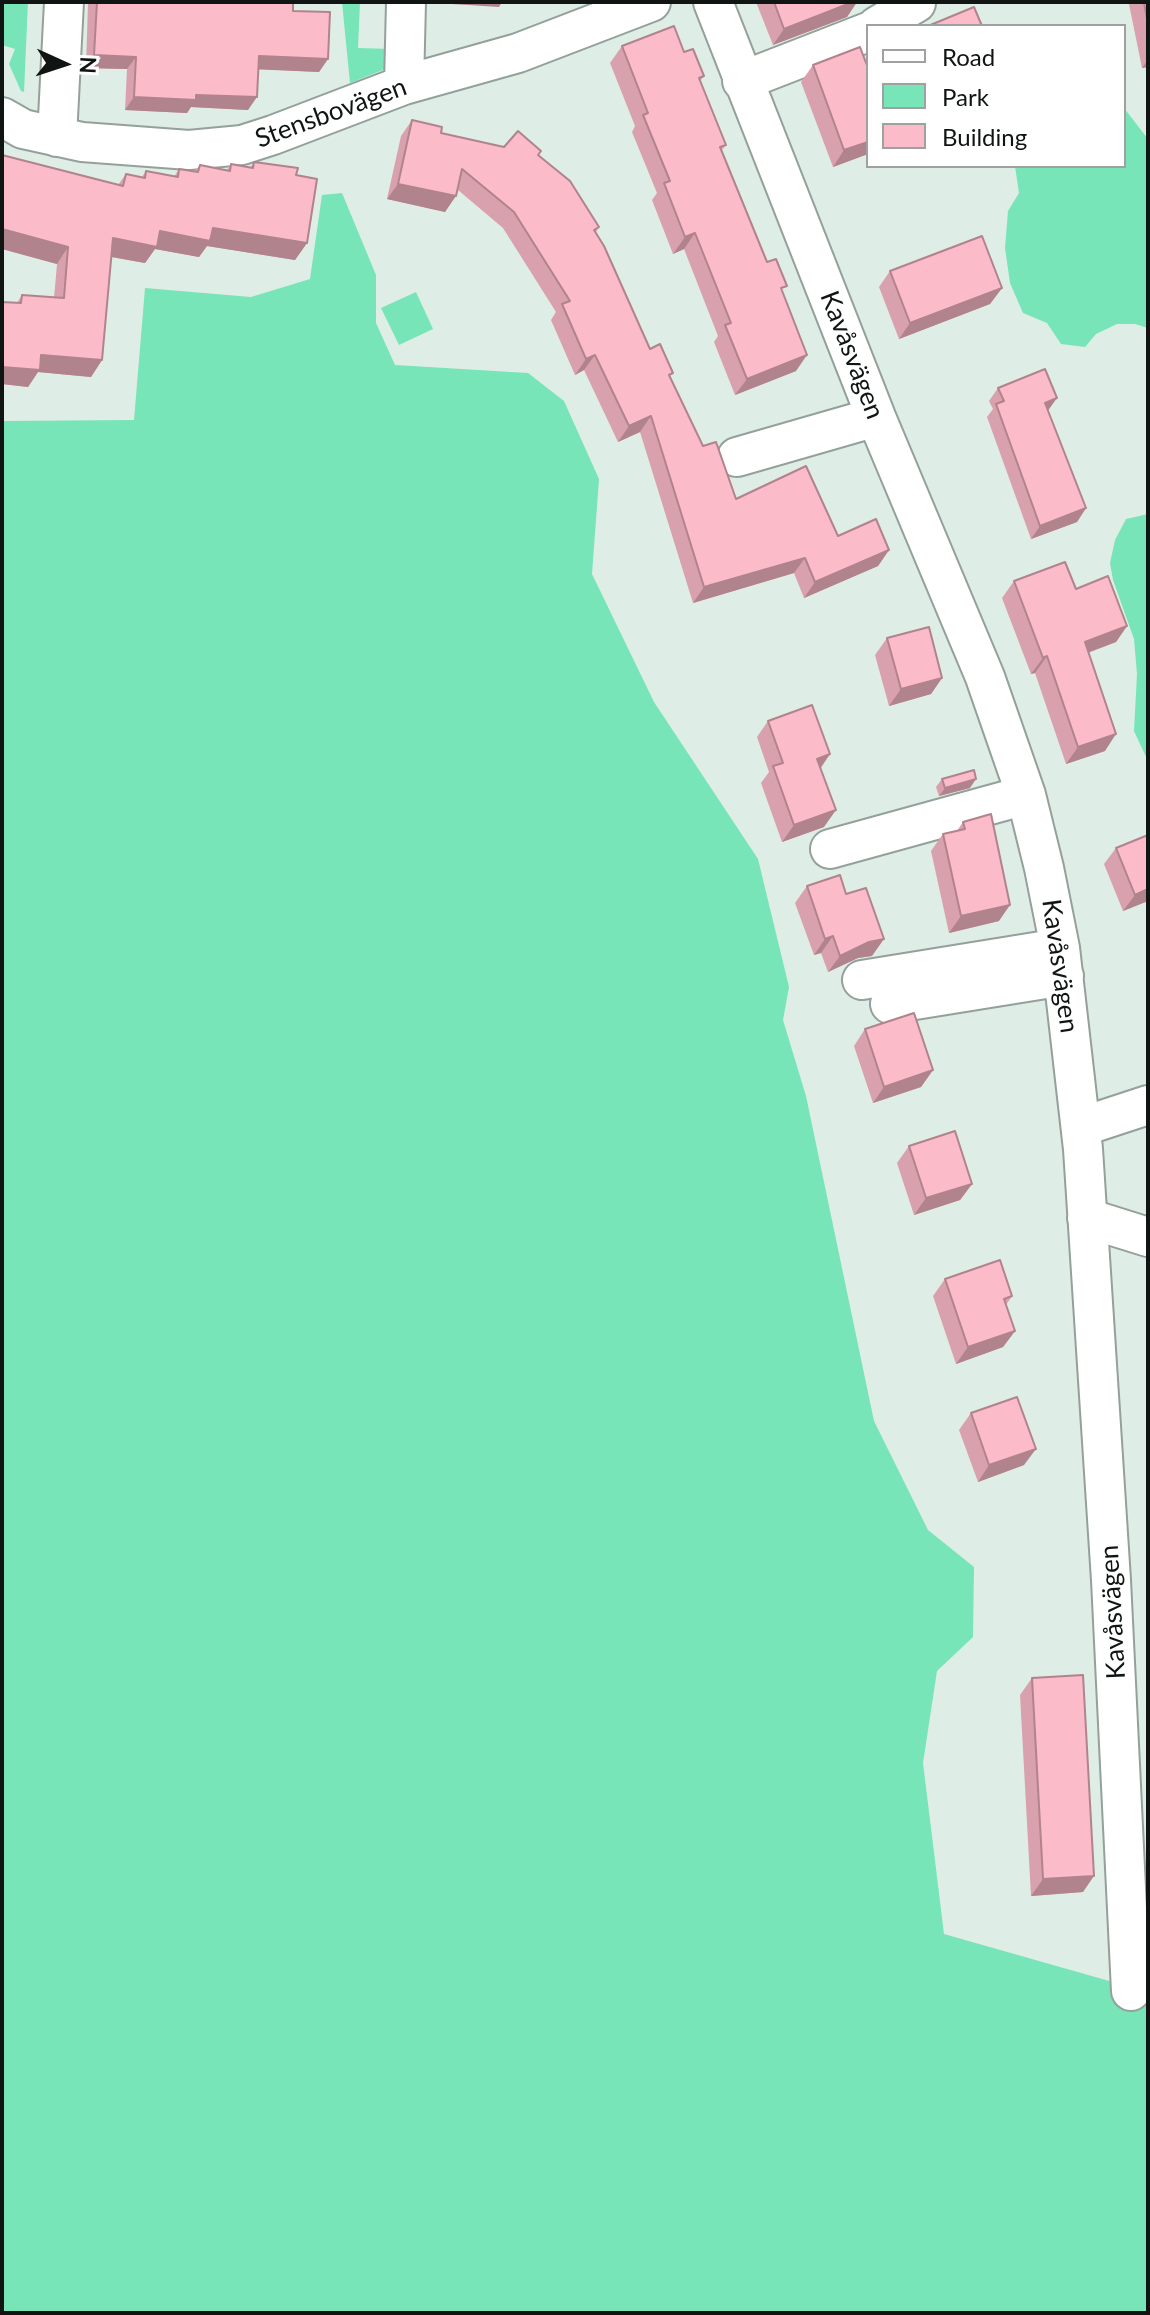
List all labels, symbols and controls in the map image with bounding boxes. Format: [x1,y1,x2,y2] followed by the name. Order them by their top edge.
[24,24,104,104] north arrow
[866,24,1126,168] legend
[942,42,995,71] text: Road
[75,56,102,74] text: N
[251,71,411,155] street label: Stensbovägen
[942,82,989,111] text: Park
[942,122,1027,151] text: Building
[813,287,891,423] street label: Kavåsvägen
[1035,897,1085,1035] street label: Kavåsvägen
[1094,1544,1132,1680] street label: Kavåsvägen

